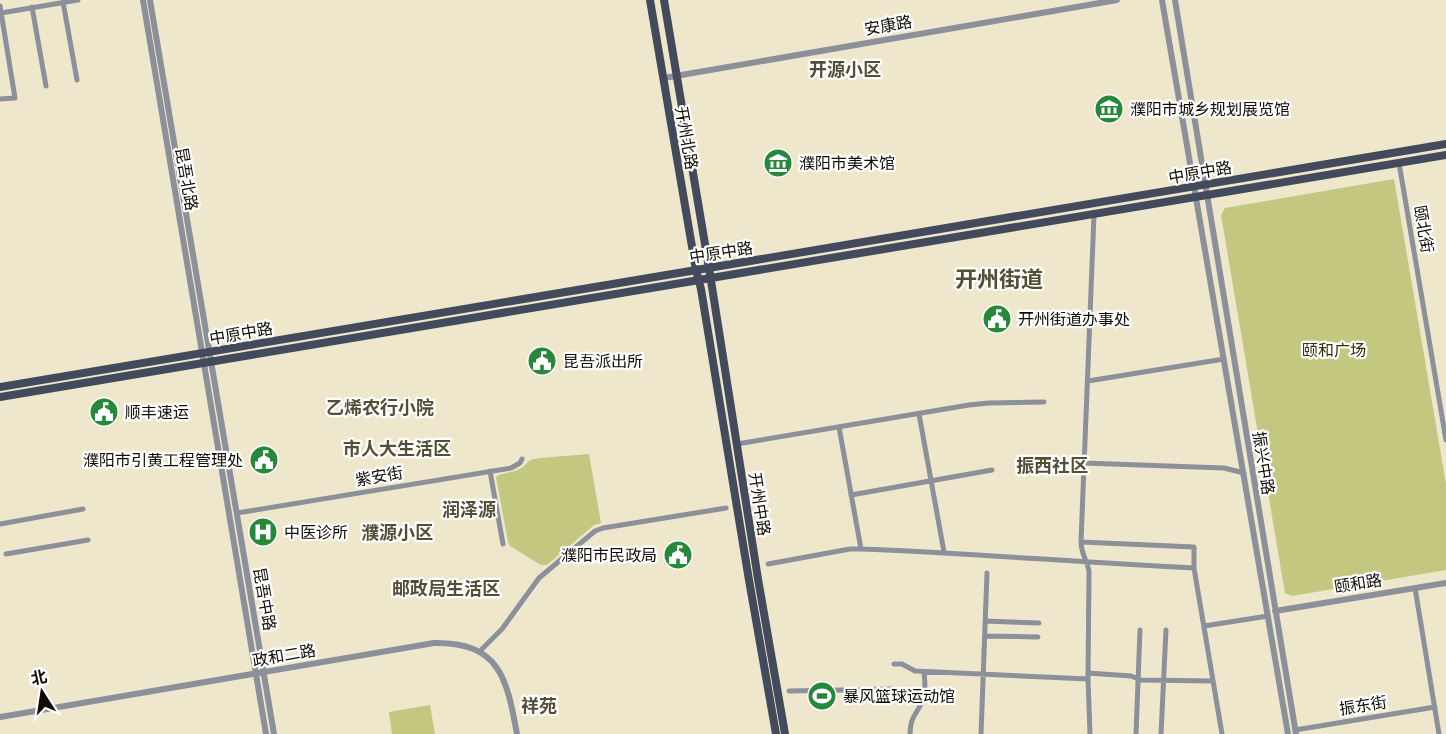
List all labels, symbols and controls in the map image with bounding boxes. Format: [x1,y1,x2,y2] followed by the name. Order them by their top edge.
[863,11,914,40] street label: 安康路
[809,58,881,82] district label: 开源小区
[1093,93,1125,125] museum icon: 濮阳市城乡规划展览馆
[1130,99,1290,120] place label: 濮阳市城乡规划展览馆
[671,105,702,171] street label: 开州北路
[171,146,202,212] street label: 昆吾北路
[762,147,794,179] museum icon: 濮阳市美术馆
[799,153,895,174] place label: 濮阳市美术馆
[1167,157,1233,188] street label: 中原中路
[1409,204,1438,255] street label: 颐北街
[688,237,754,268] street label: 中原中路
[955,265,1043,294] district label: 开州街道
[981,303,1013,335] public building icon: 开州街道办事处
[1018,309,1130,330] place label: 开州街道办事处
[208,318,274,349] street label: 中原中路
[1302,340,1366,361] park label: 颐和广场
[526,345,558,377] public building icon: 昆吾派出所
[563,351,643,372] place label: 昆吾派出所
[88,396,120,428] public building icon: 顺丰速运
[326,396,434,420] district label: 乙烯农行小院
[125,402,189,423] place label: 顺丰速运
[1248,430,1279,496] street label: 振兴中路
[343,437,451,461] district label: 市人大生活区
[248,444,280,476] public building icon: 濮阳市引黄工程管理处
[83,450,243,471] place label: 濮阳市引黄工程管理处
[1016,454,1088,478] district label: 振西社区
[354,462,405,491] street label: 紫安街
[744,471,775,537] street label: 开州中路
[442,498,496,522] district label: 润泽源
[247,516,279,548] hospital icon: 中医诊所
[361,521,433,545] district label: 濮源小区
[284,522,348,543] place label: 中医诊所
[662,539,694,571] public building icon: 濮阳市民政局
[561,545,657,566] place label: 濮阳市民政局
[249,566,280,632] street label: 昆吾中路
[1333,569,1383,598] street label: 颐和路
[392,577,500,601] district label: 邮政局生活区
[251,640,317,671] street label: 政和二路
[12,662,72,722] north arrow
[29,666,49,690] text: 北
[806,680,838,712] sports icon: 暴风篮球运动馆
[843,686,955,707] place label: 暴风篮球运动馆
[1338,691,1388,720] street label: 振东街
[521,694,557,718] district label: 祥苑

